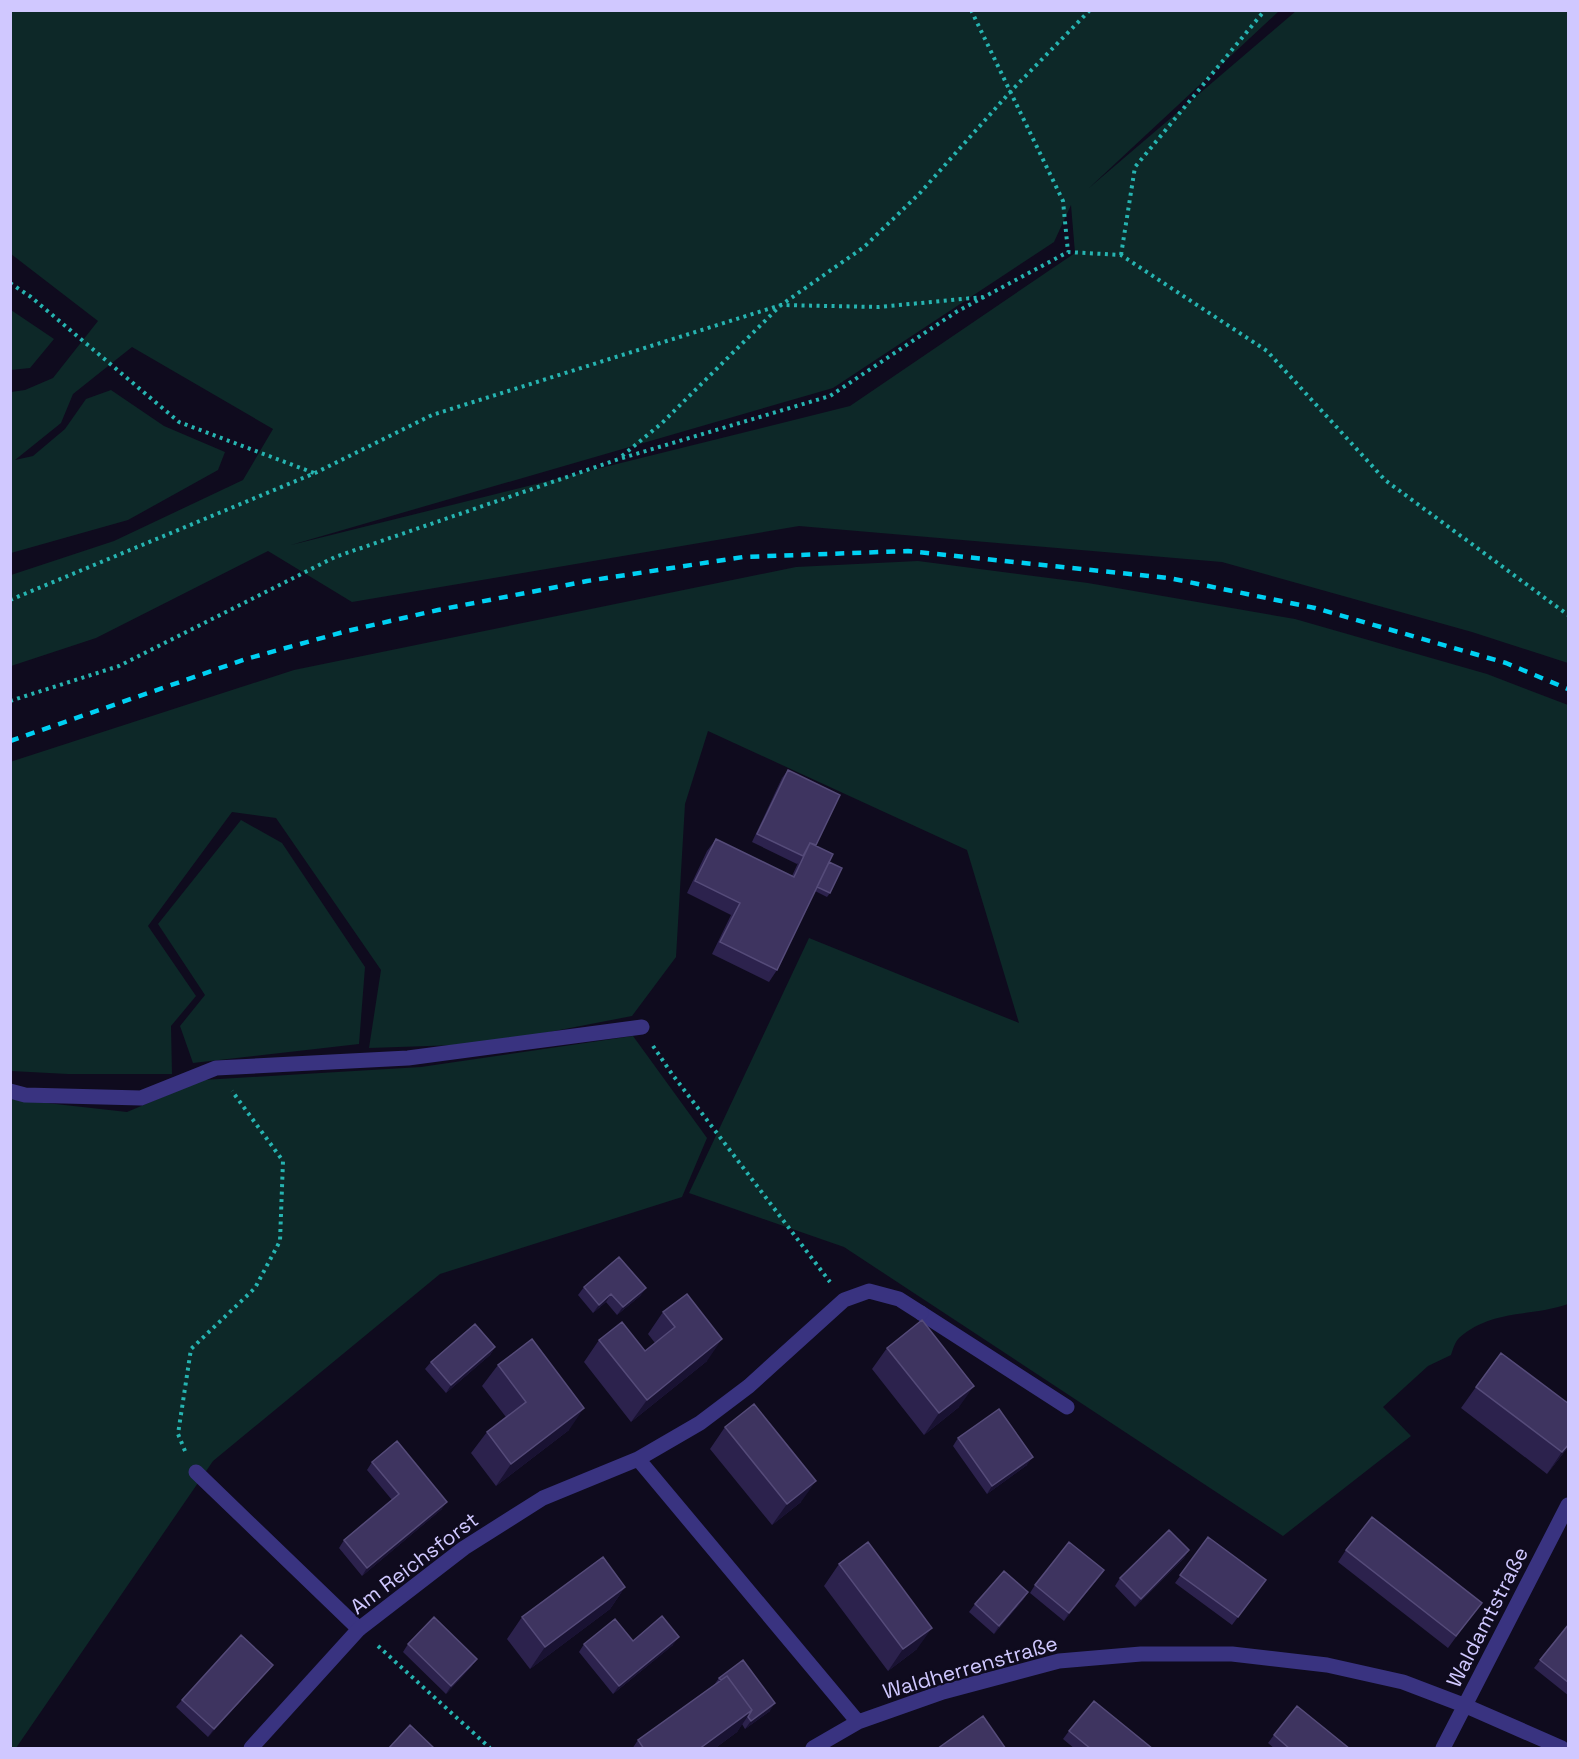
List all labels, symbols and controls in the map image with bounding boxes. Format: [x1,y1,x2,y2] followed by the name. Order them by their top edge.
[344,1506,484,1620] street label: Am Reichsforst
[1440,1542,1534,1692] street label: Waldamtstraße
[879,1629,1061,1705] street label: Waldherrenstraße

